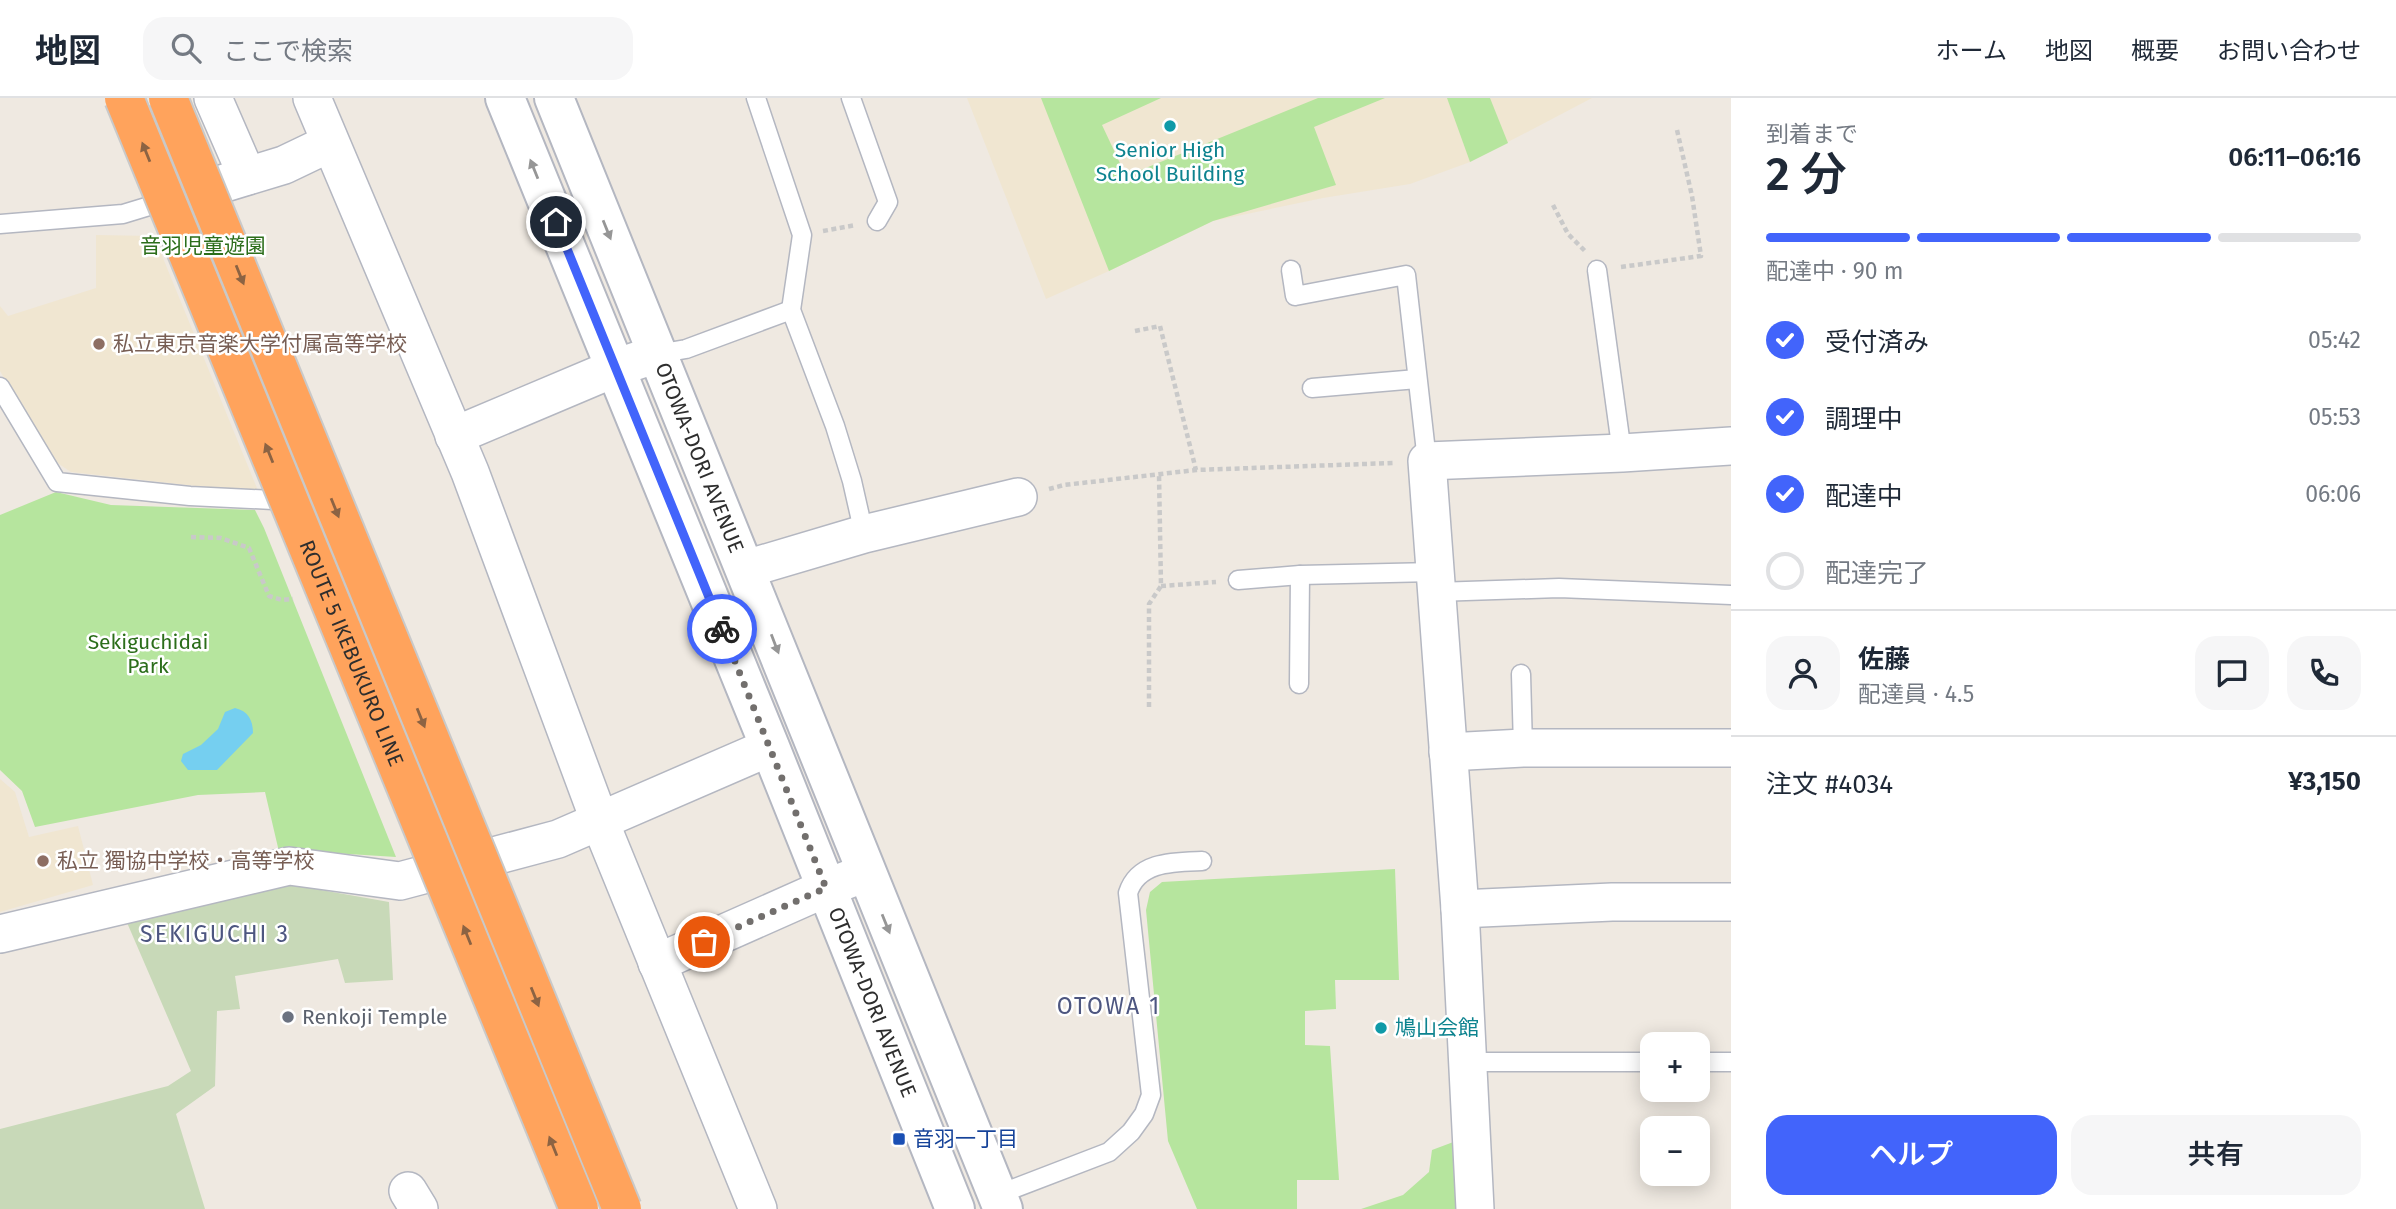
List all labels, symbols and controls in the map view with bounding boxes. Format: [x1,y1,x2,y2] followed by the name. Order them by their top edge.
[143,17,633,80] search box
[167,29,205,67] icon: search
[35,31,101,71] text: 地図
[223,36,353,67] text: ここで検索
[1936,37,2007,65] text: ホーム
[2045,37,2093,65] text: 地図
[2131,37,2179,65] text: 概要
[2217,37,2361,65] text: お問い合わせ
[1162,118,1178,134] marker: Senior High School Building
[1766,120,1858,148] text: 到着まで
[1096,137,1244,187] place label: Senior High School Building
[140,141,151,162] one-way arrow
[2228,142,2361,173] text: 06:11–06:16
[1766,147,1847,202] text: 2 分
[529,159,540,180] one-way arrow
[526,192,586,252] pin
[537,203,575,241] icon: home
[601,219,612,240] one-way arrow
[140,233,266,259] park label: 音羽児童遊園
[1766,257,1903,285] text: 配達中 · 90 m
[234,264,245,285] one-way arrow
[1766,321,1804,359] icon: check
[2308,326,2361,354] text: 05:42
[1825,327,1929,358] text: 受付済み
[113,331,407,357] place label: 私立東京音楽大学付属高等学校
[91,336,107,352] marker: 私立東京音楽大学付属高等学校
[649,359,749,557] street label: OTOWA-DORI AVENUE
[1766,398,1804,436] icon: check
[2308,403,2361,431] text: 05:53
[1825,404,1903,435] text: 調理中
[264,442,275,463] one-way arrow
[1766,475,1804,513] icon: check
[2305,480,2361,508] text: 06:06
[1825,481,1903,512] text: 配達中
[330,497,341,518] one-way arrow
[293,536,409,770] street label: ROUTE 5 IKEBUKURO LINE
[1825,558,1929,589] text: 配達完了
[687,594,757,664] courier
[703,610,741,648] icon: bike
[88,629,208,679] park label: Sekiguchidai Park
[770,633,781,654] one-way arrow
[1766,636,1840,710] button: person
[2195,636,2269,710] button: chat
[2287,636,2361,710] button: phone
[1858,644,1910,675] text: 佐藤
[1858,680,1974,708] text: 配達員 · 4.5
[416,708,427,729] one-way arrow
[2288,766,2361,797] text: ¥3,150
[1766,769,1893,800] text: 注文 #4034
[57,848,315,874] place label: 私立 獨協中学校・高等学校
[35,853,51,869] marker: 私立 獨協中学校・高等学校
[822,903,922,1101] street label: OTOWA-DORI AVENUE
[674,912,734,972] pin
[881,913,892,934] one-way arrow
[140,920,290,948] district label: SEKIGUCHI 3
[685,923,723,961] icon: bag
[461,925,472,946] one-way arrow
[530,987,541,1008] one-way arrow
[1057,992,1161,1020] district label: OTOWA 1
[302,1004,447,1030] place label: Renkoji Temple
[280,1009,296,1025] marker: Renkoji Temple
[1395,1015,1479,1041] place label: 鳩山会館
[1373,1020,1389,1036] marker: 鳩山会館
[1640,1032,1710,1186] map controls
[1640,1032,1710,1102] button: +
[1766,1115,2057,1195] button: ヘルプ
[2071,1115,2361,1195] button: 共有
[1640,1116,1710,1186] button: −
[913,1126,1018,1152] place label: 音羽一丁目
[891,1131,907,1147] marker: 音羽一丁目
[548,1135,559,1156] one-way arrow

